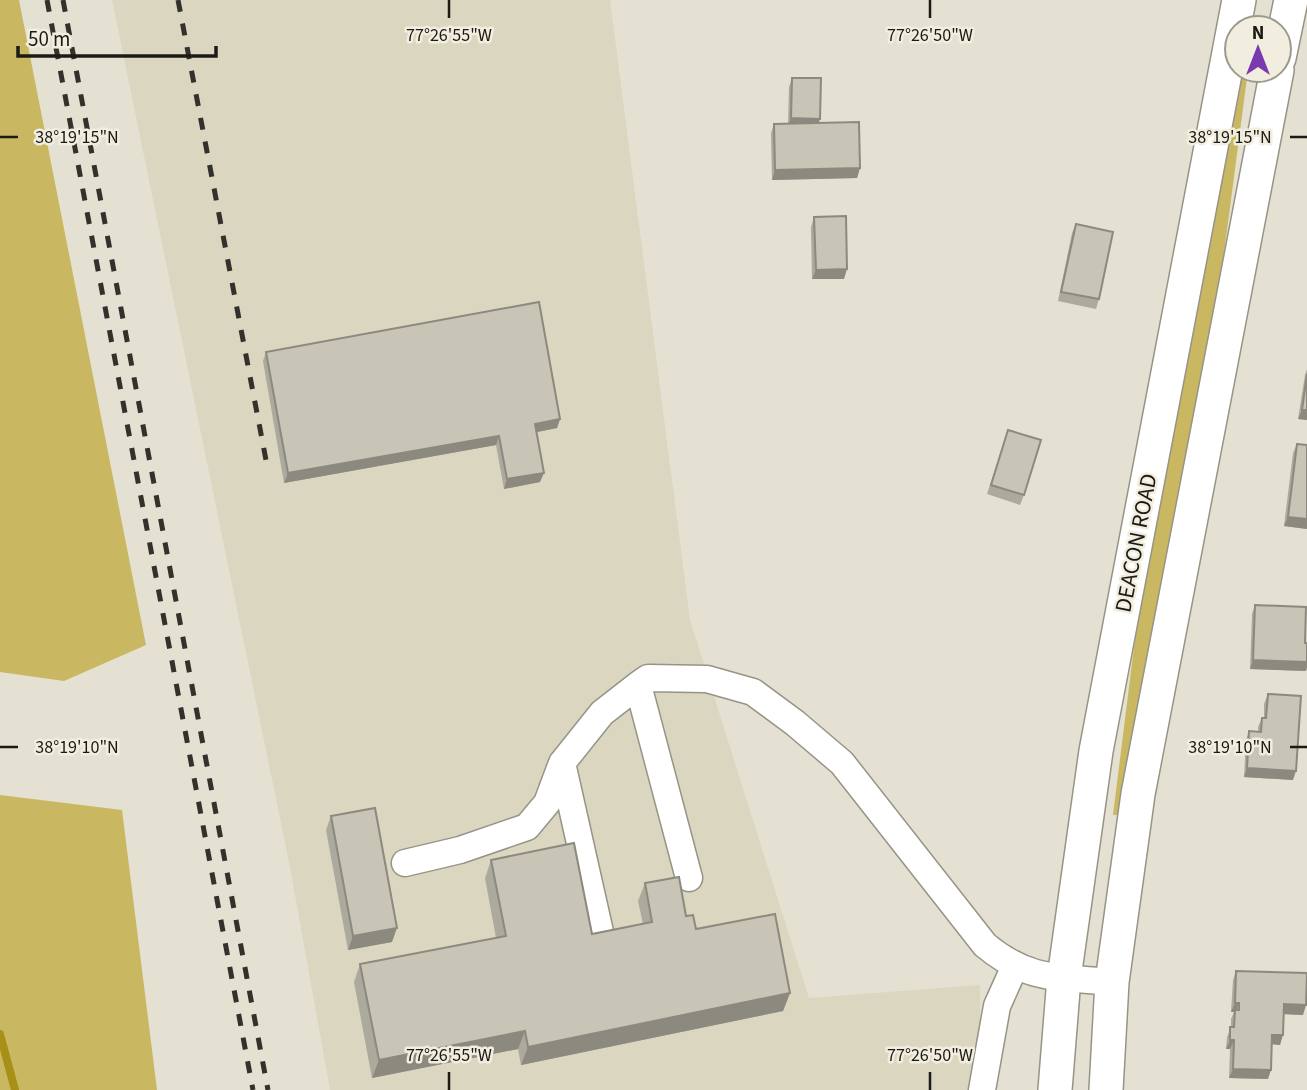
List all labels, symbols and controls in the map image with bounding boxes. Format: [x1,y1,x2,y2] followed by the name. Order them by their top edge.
[18,14,215,58] scale bar
[1223,14,1293,84] north arrow
[1252,20,1264,47] text: N
[406,23,492,48] text: 77°26'55"W
[887,23,973,48] text: 77°26'50"W
[28,24,70,54] text: 50 m
[35,125,119,150] text: 38°19'15"N
[1188,125,1272,150] text: 38°19'15"N
[1106,471,1166,615] street label: DEACON ROAD
[35,735,119,760] text: 38°19'10"N
[1188,735,1272,760] text: 38°19'10"N
[406,1043,492,1068] text: 77°26'55"W
[887,1043,973,1068] text: 77°26'50"W

